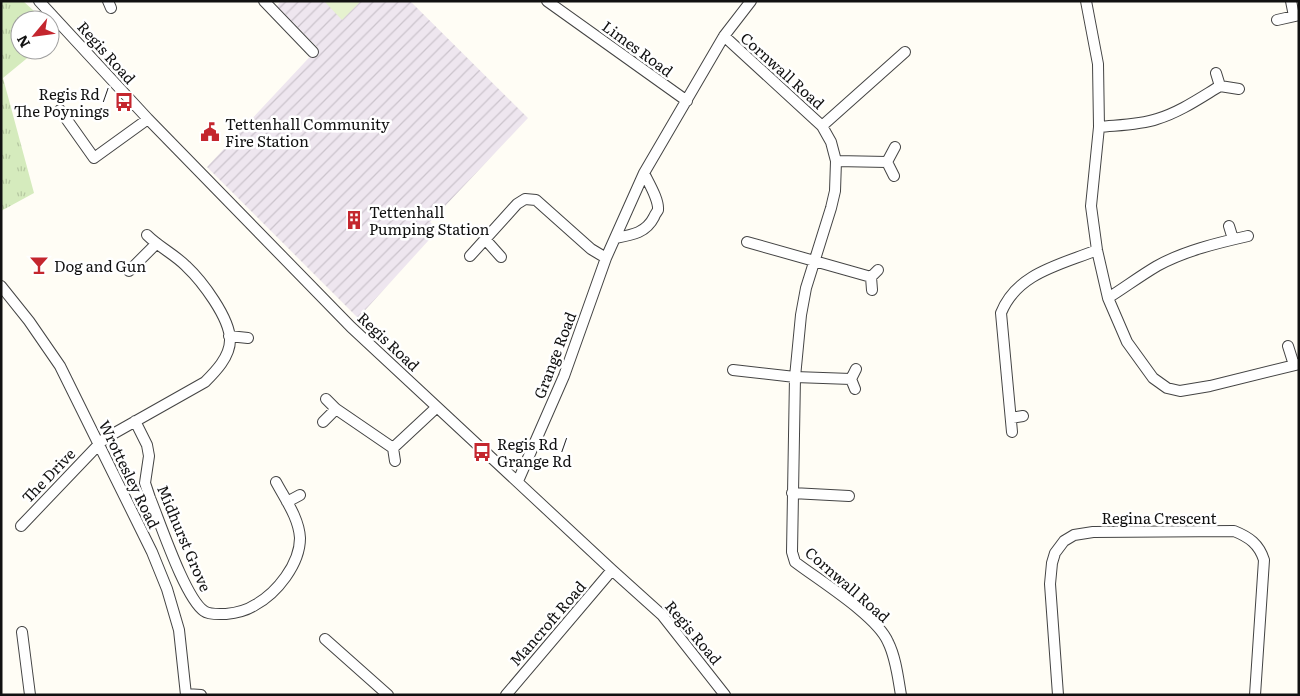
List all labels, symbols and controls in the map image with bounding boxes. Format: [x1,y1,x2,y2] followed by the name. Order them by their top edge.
[10,10,60,60] north arrow
[598,14,678,82] street label: Limes Road
[72,15,142,89] street label: Regis Road
[736,26,830,114] street label: Cornwall Road
[11,32,34,52] text: N
[14,82,110,122] place label: Regis Rd / The Poynings
[113,91,135,113] bus stop icon: Regis Rd / The Poynings
[225,112,390,152] place label: Tettenhall Community Fire Station
[199,121,221,143] public building icon: Tettenhall Community Fire Station
[369,200,490,240] place label: Tettenhall Pumping Station
[343,209,365,231] building icon: Tettenhall Pumping Station
[28,254,50,276] bar icon: Dog and Gun
[54,254,146,277] place label: Dog and Gun
[353,306,425,376] street label: Regis Road
[527,308,581,402] street label: Grange Road
[94,416,166,532] street label: Wrottesley Road
[497,432,572,472] place label: Regis Rd / Grange Rd
[471,441,493,463] bus stop icon: Regis Rd / Grange Rd
[16,442,80,508] street label: The Drive
[152,481,218,595] street label: Midhurst Grove
[1102,506,1216,529] street label: Regina Crescent
[801,541,895,627] street label: Cornwall Road
[503,575,591,671] street label: Mancroft Road
[660,595,728,669] street label: Regis Road

